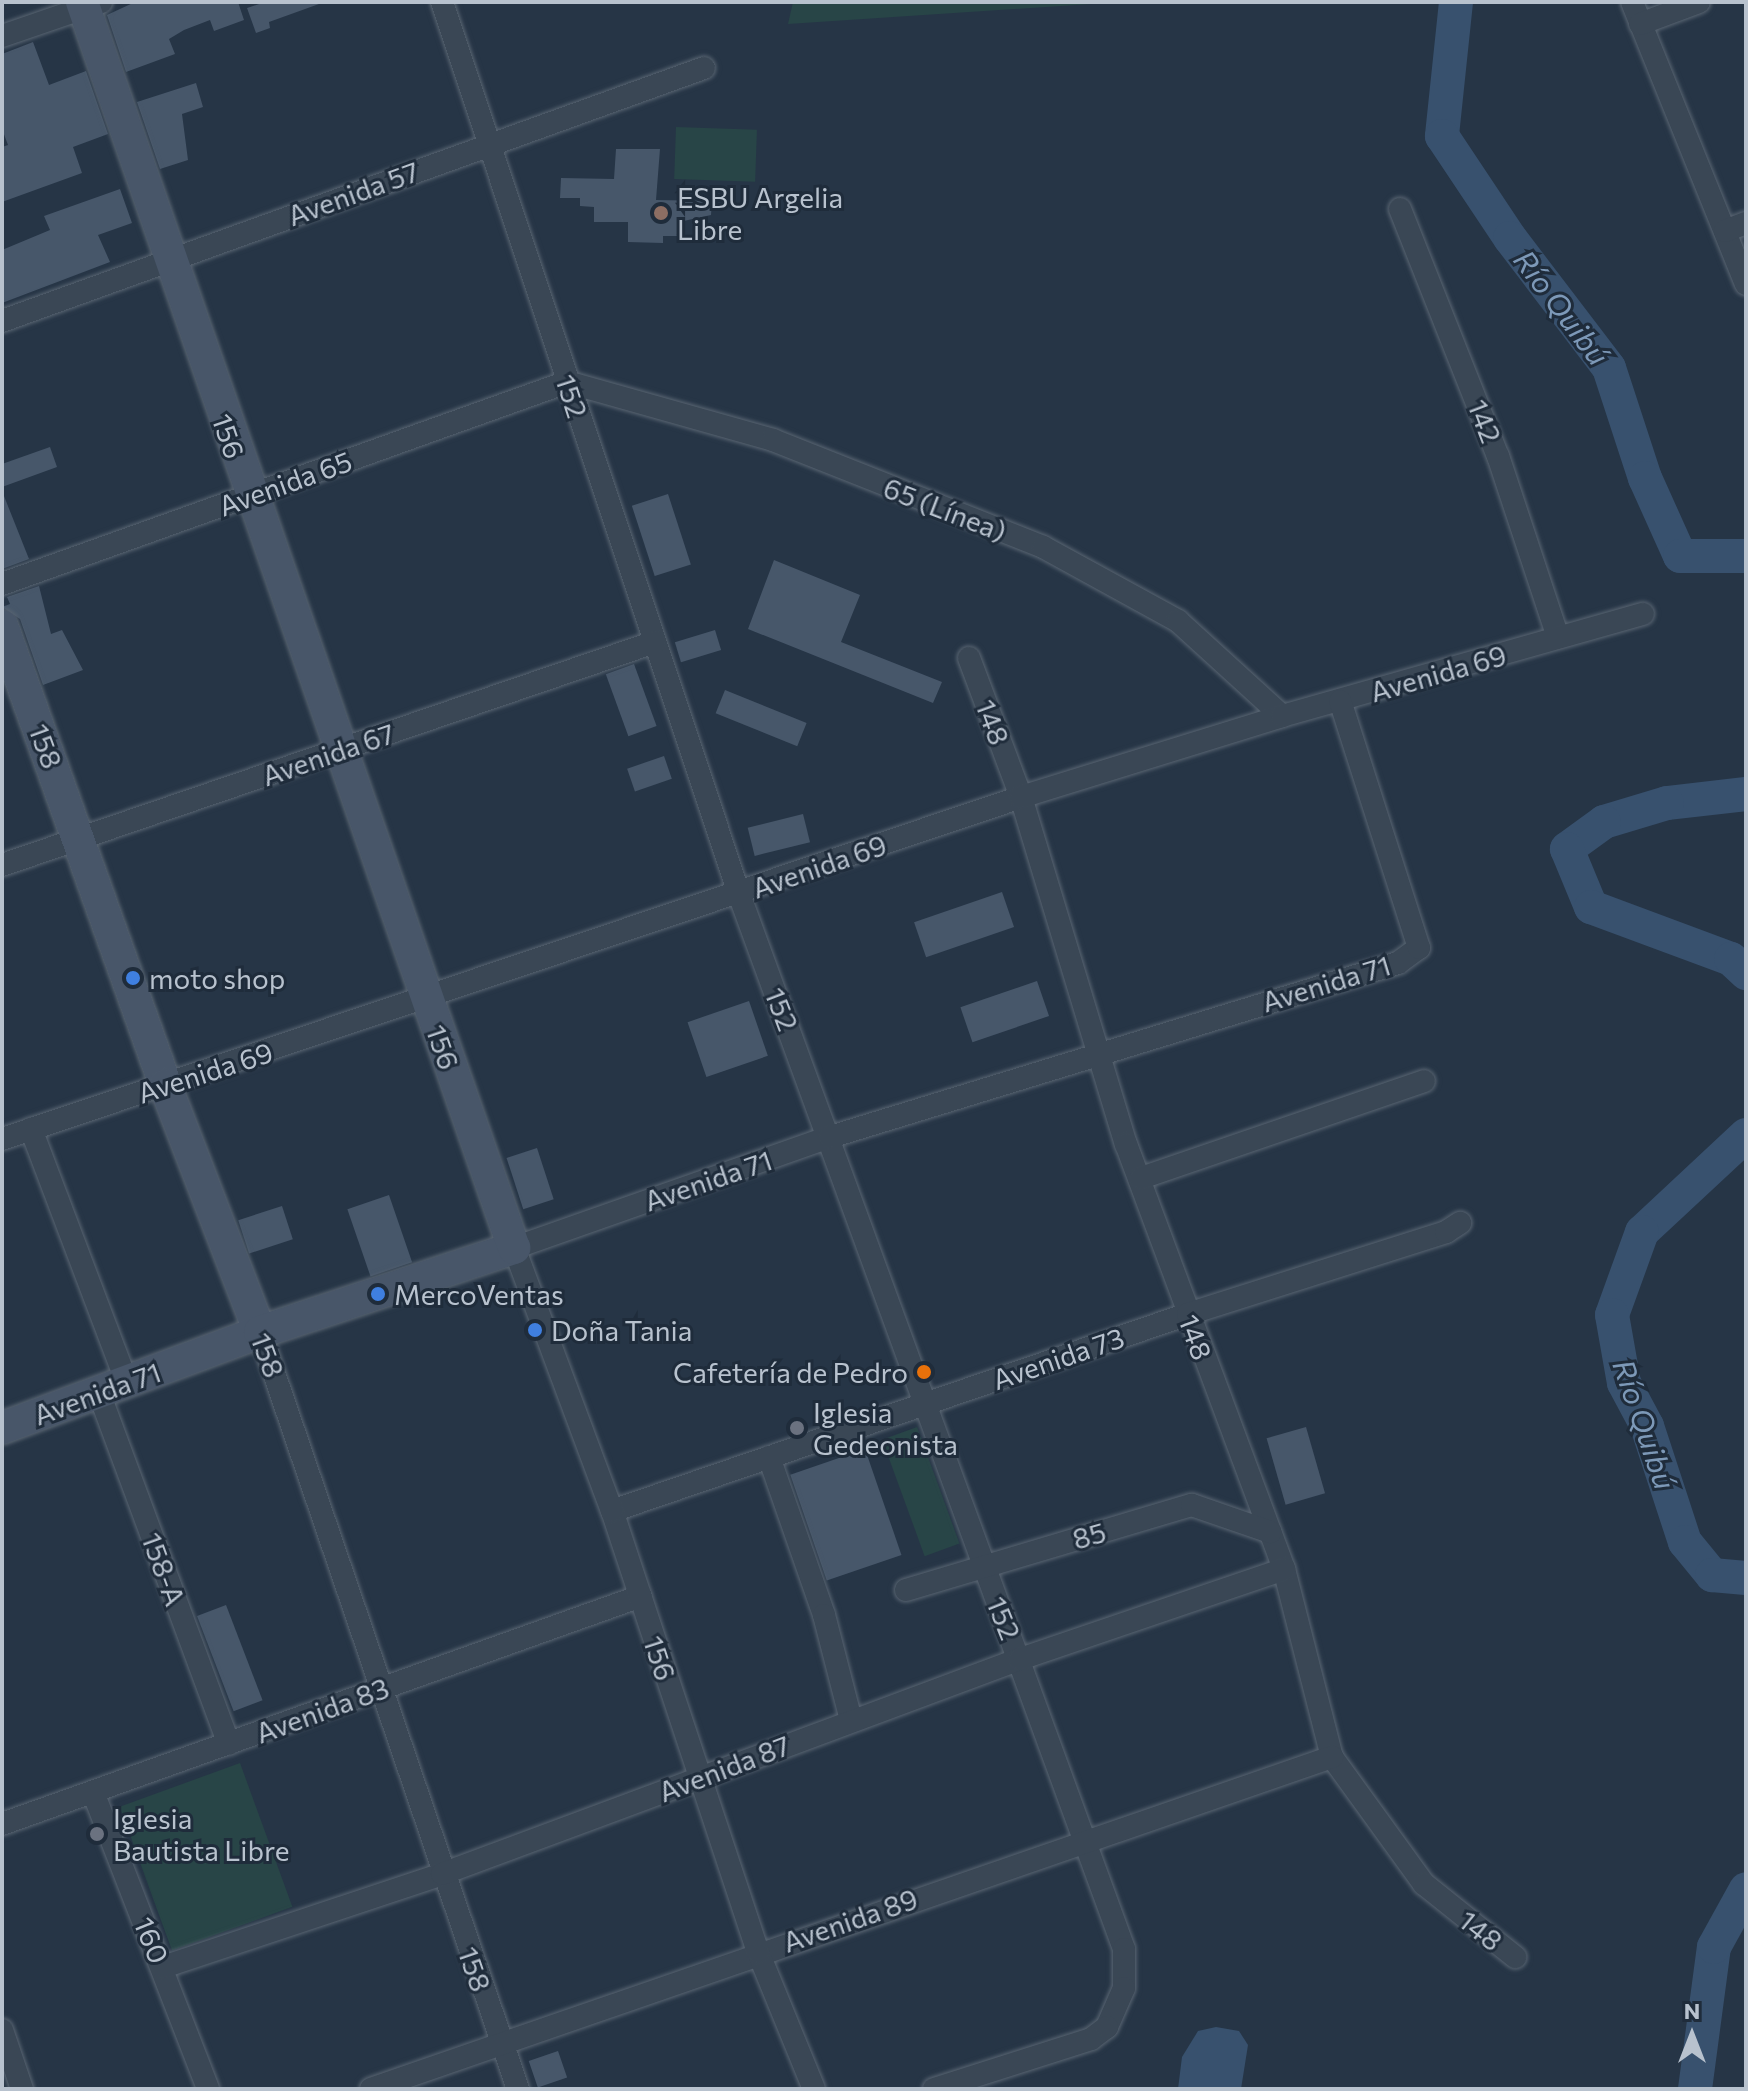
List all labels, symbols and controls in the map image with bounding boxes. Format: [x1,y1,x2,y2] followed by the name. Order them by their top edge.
[283,154,423,232] street label: Avenida 57
[677,180,843,246] place label: ESBU Argelia Libre
[652,204,670,222] marker: ESBU Argelia Libre
[1507,242,1617,372] water label: Río Quibú
[549,370,595,422] street label: 152
[1461,394,1509,448] street label: 142
[206,409,252,463] street label: 156
[214,443,356,523] street label: Avenida 65
[879,470,1011,548] street label: 65 (Línea)
[1366,638,1510,708] street label: Avenida 69
[969,695,1017,749] street label: 148
[257,716,399,792] street label: Avenida 67
[23,719,69,773] street label: 158
[747,827,891,905] street label: Avenida 69
[1257,947,1395,1019] street label: Avenida 71
[149,961,285,995] place label: moto shop
[124,969,142,987] marker: moto shop
[759,983,805,1035] street label: 152
[420,1020,466,1074] street label: 156
[133,1034,277,1110] street label: Avenida 69
[640,1142,776,1218] street label: Avenida 71
[394,1277,564,1311] place label: MercoVentas
[369,1285,387,1303] marker: MercoVentas
[1172,1310,1220,1364] street label: 148
[551,1313,692,1347] place label: Doña Tania
[988,1320,1128,1396] street label: Avenida 73
[526,1321,544,1339] marker: Doña Tania
[245,1328,291,1382] street label: 158
[29,1354,165,1432] street label: Avenida 71
[1606,1354,1684,1494] water label: Río Quibú
[673,1355,908,1389] place label: Cafetería de Pedro
[915,1363,933,1381] marker: Cafetería de Pedro
[813,1395,958,1461] place label: Iglesia Gedeonista
[788,1419,806,1437] marker: Iglesia Gedeonista
[1068,1514,1110,1556] street label: 85
[135,1528,193,1610] street label: 158-A
[980,1592,1028,1644] street label: 152
[637,1631,683,1685] street label: 156
[251,1670,393,1750] street label: Avenida 83
[654,1728,794,1808] street label: Avenida 87
[113,1801,289,1867] place label: Iglesia Bautista Libre
[88,1825,106,1843] marker: Iglesia Bautista Libre
[778,1881,922,1959] street label: Avenida 89
[1453,1903,1509,1957] street label: 148
[128,1912,176,1968] street label: 160
[452,1942,498,1996] street label: 158
[1652,1995,1732,2075] north arrow
[1684,1997,1700,2024] text: N

